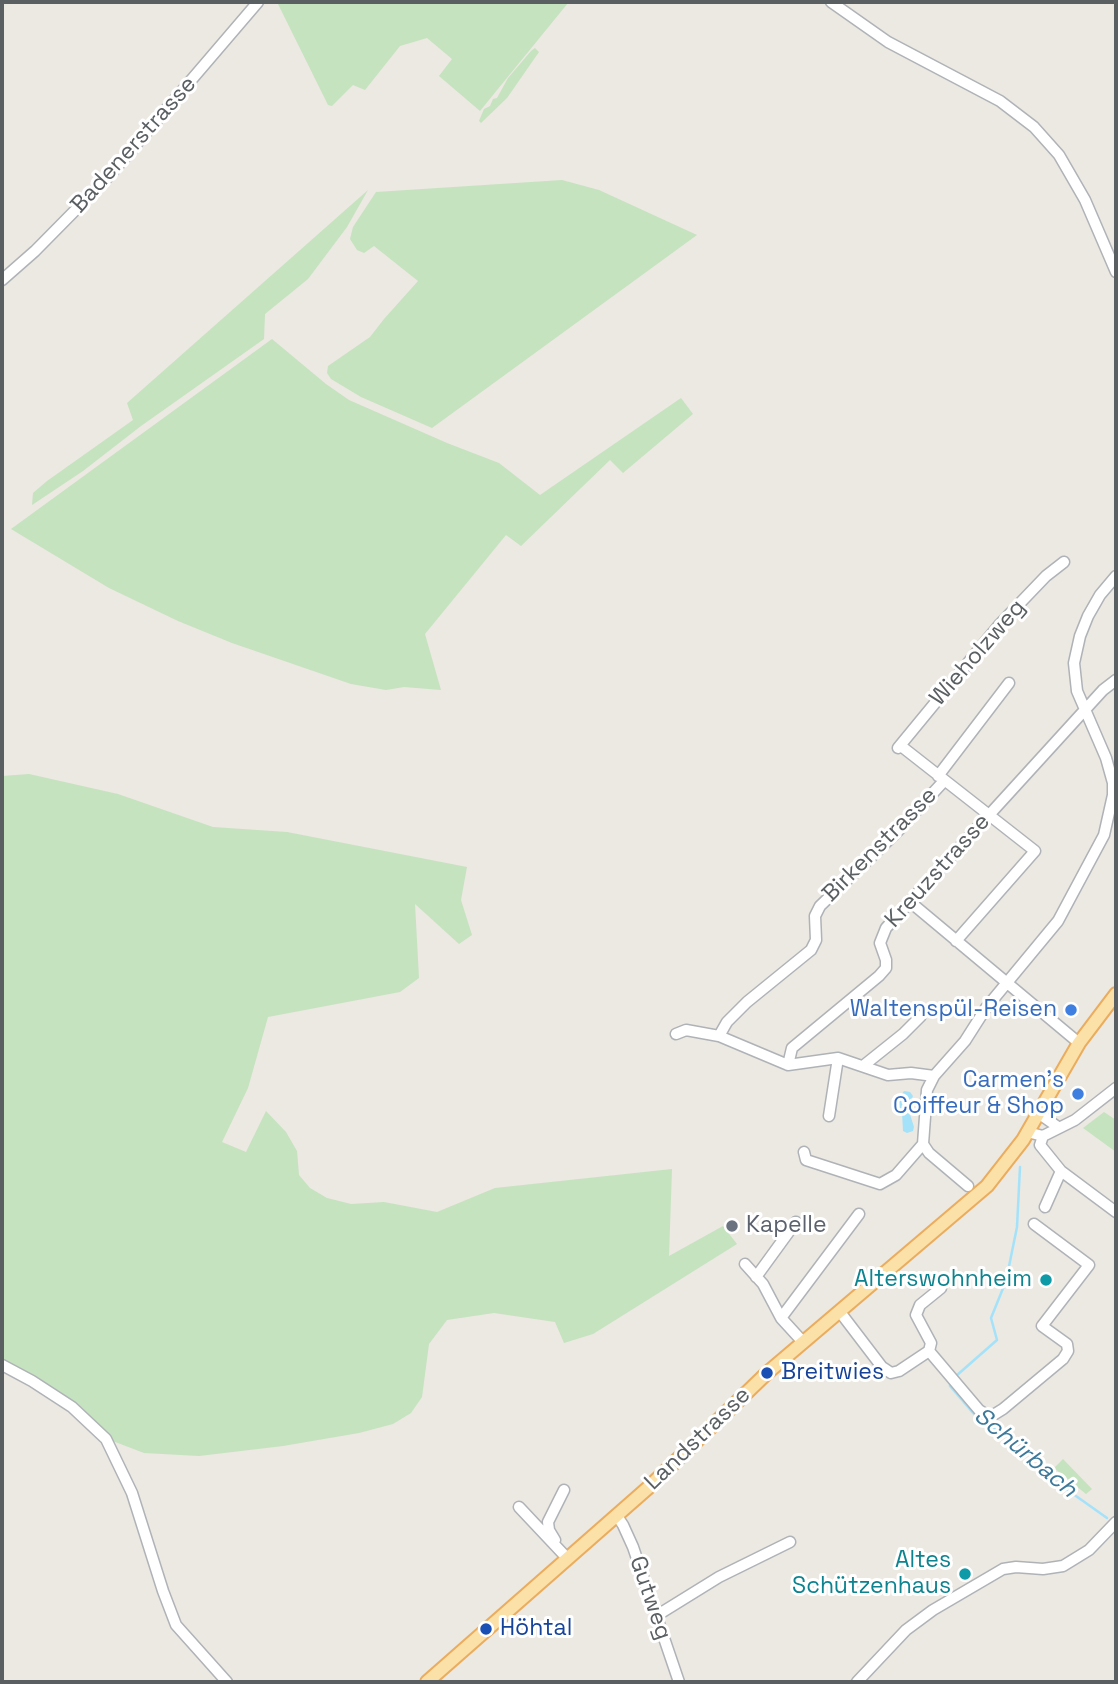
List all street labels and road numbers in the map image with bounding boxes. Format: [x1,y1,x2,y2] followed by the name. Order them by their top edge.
[65,71,203,219] street label: Badenerstrasse
[924,594,1032,712] street label: Wieholzweg
[817,782,943,908] street label: Birkenstrasse
[880,808,996,934] street label: Kreuzstrasse
[639,1382,757,1496] street label: Landstrasse
[623,1553,677,1643] street label: Gutweg

